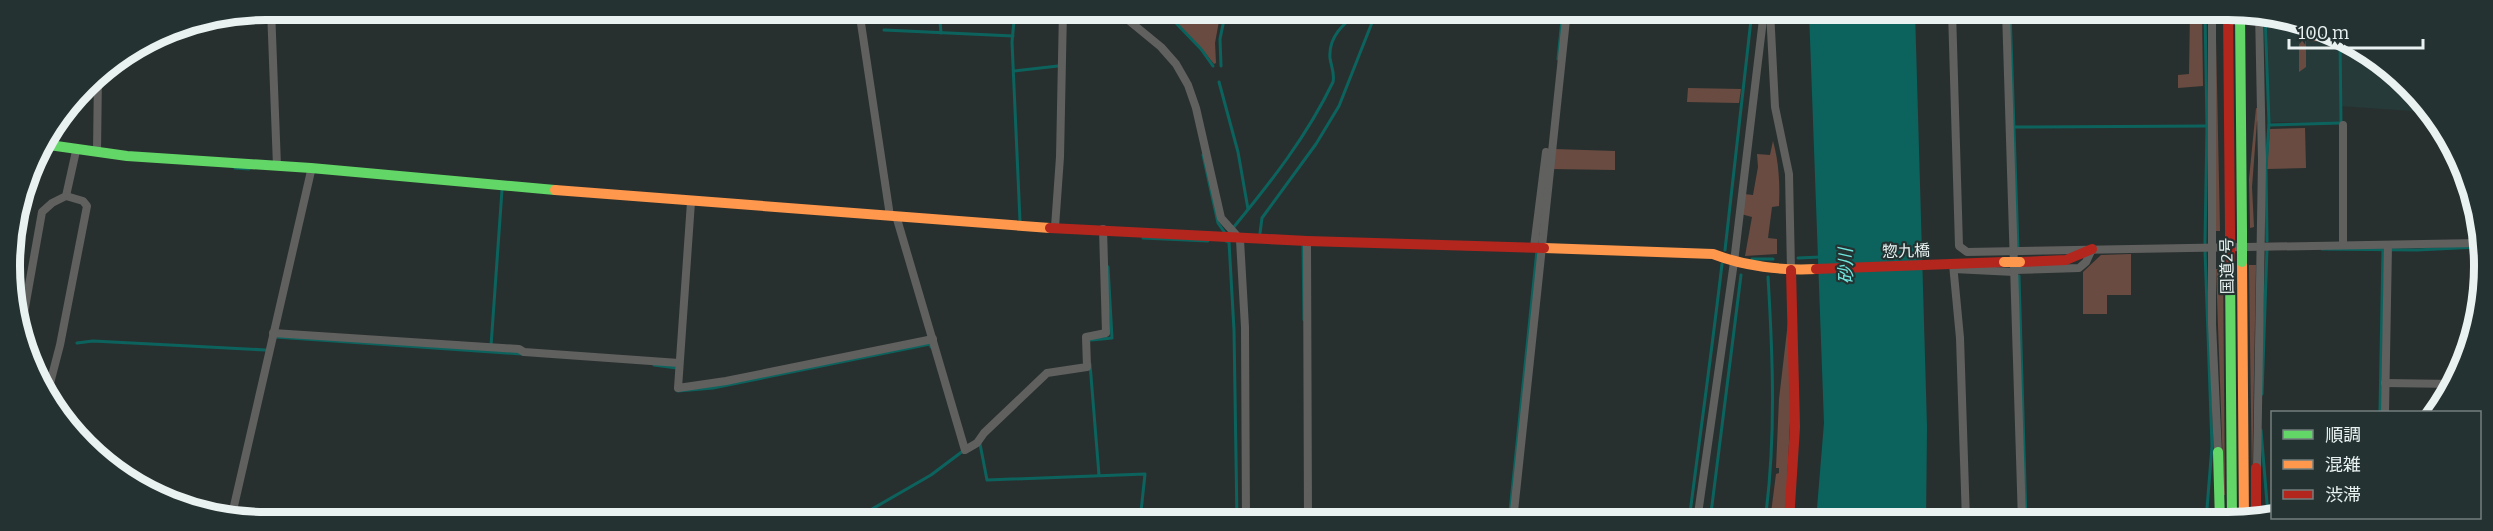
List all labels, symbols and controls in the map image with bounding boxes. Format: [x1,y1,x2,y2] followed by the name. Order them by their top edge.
[2289,12,2422,50] scale bar
[2298,22,2349,44] text: 100 m
[2217,237,2237,295] street label: 国道2号
[1882,241,1930,261] street label: 惣九橋
[1835,246,1857,284] water label: 砂川
[2271,411,2481,519] legend
[2325,424,2361,446] text: 順調
[2325,454,2361,476] text: 混雑
[2325,484,2361,506] text: 渋滞

